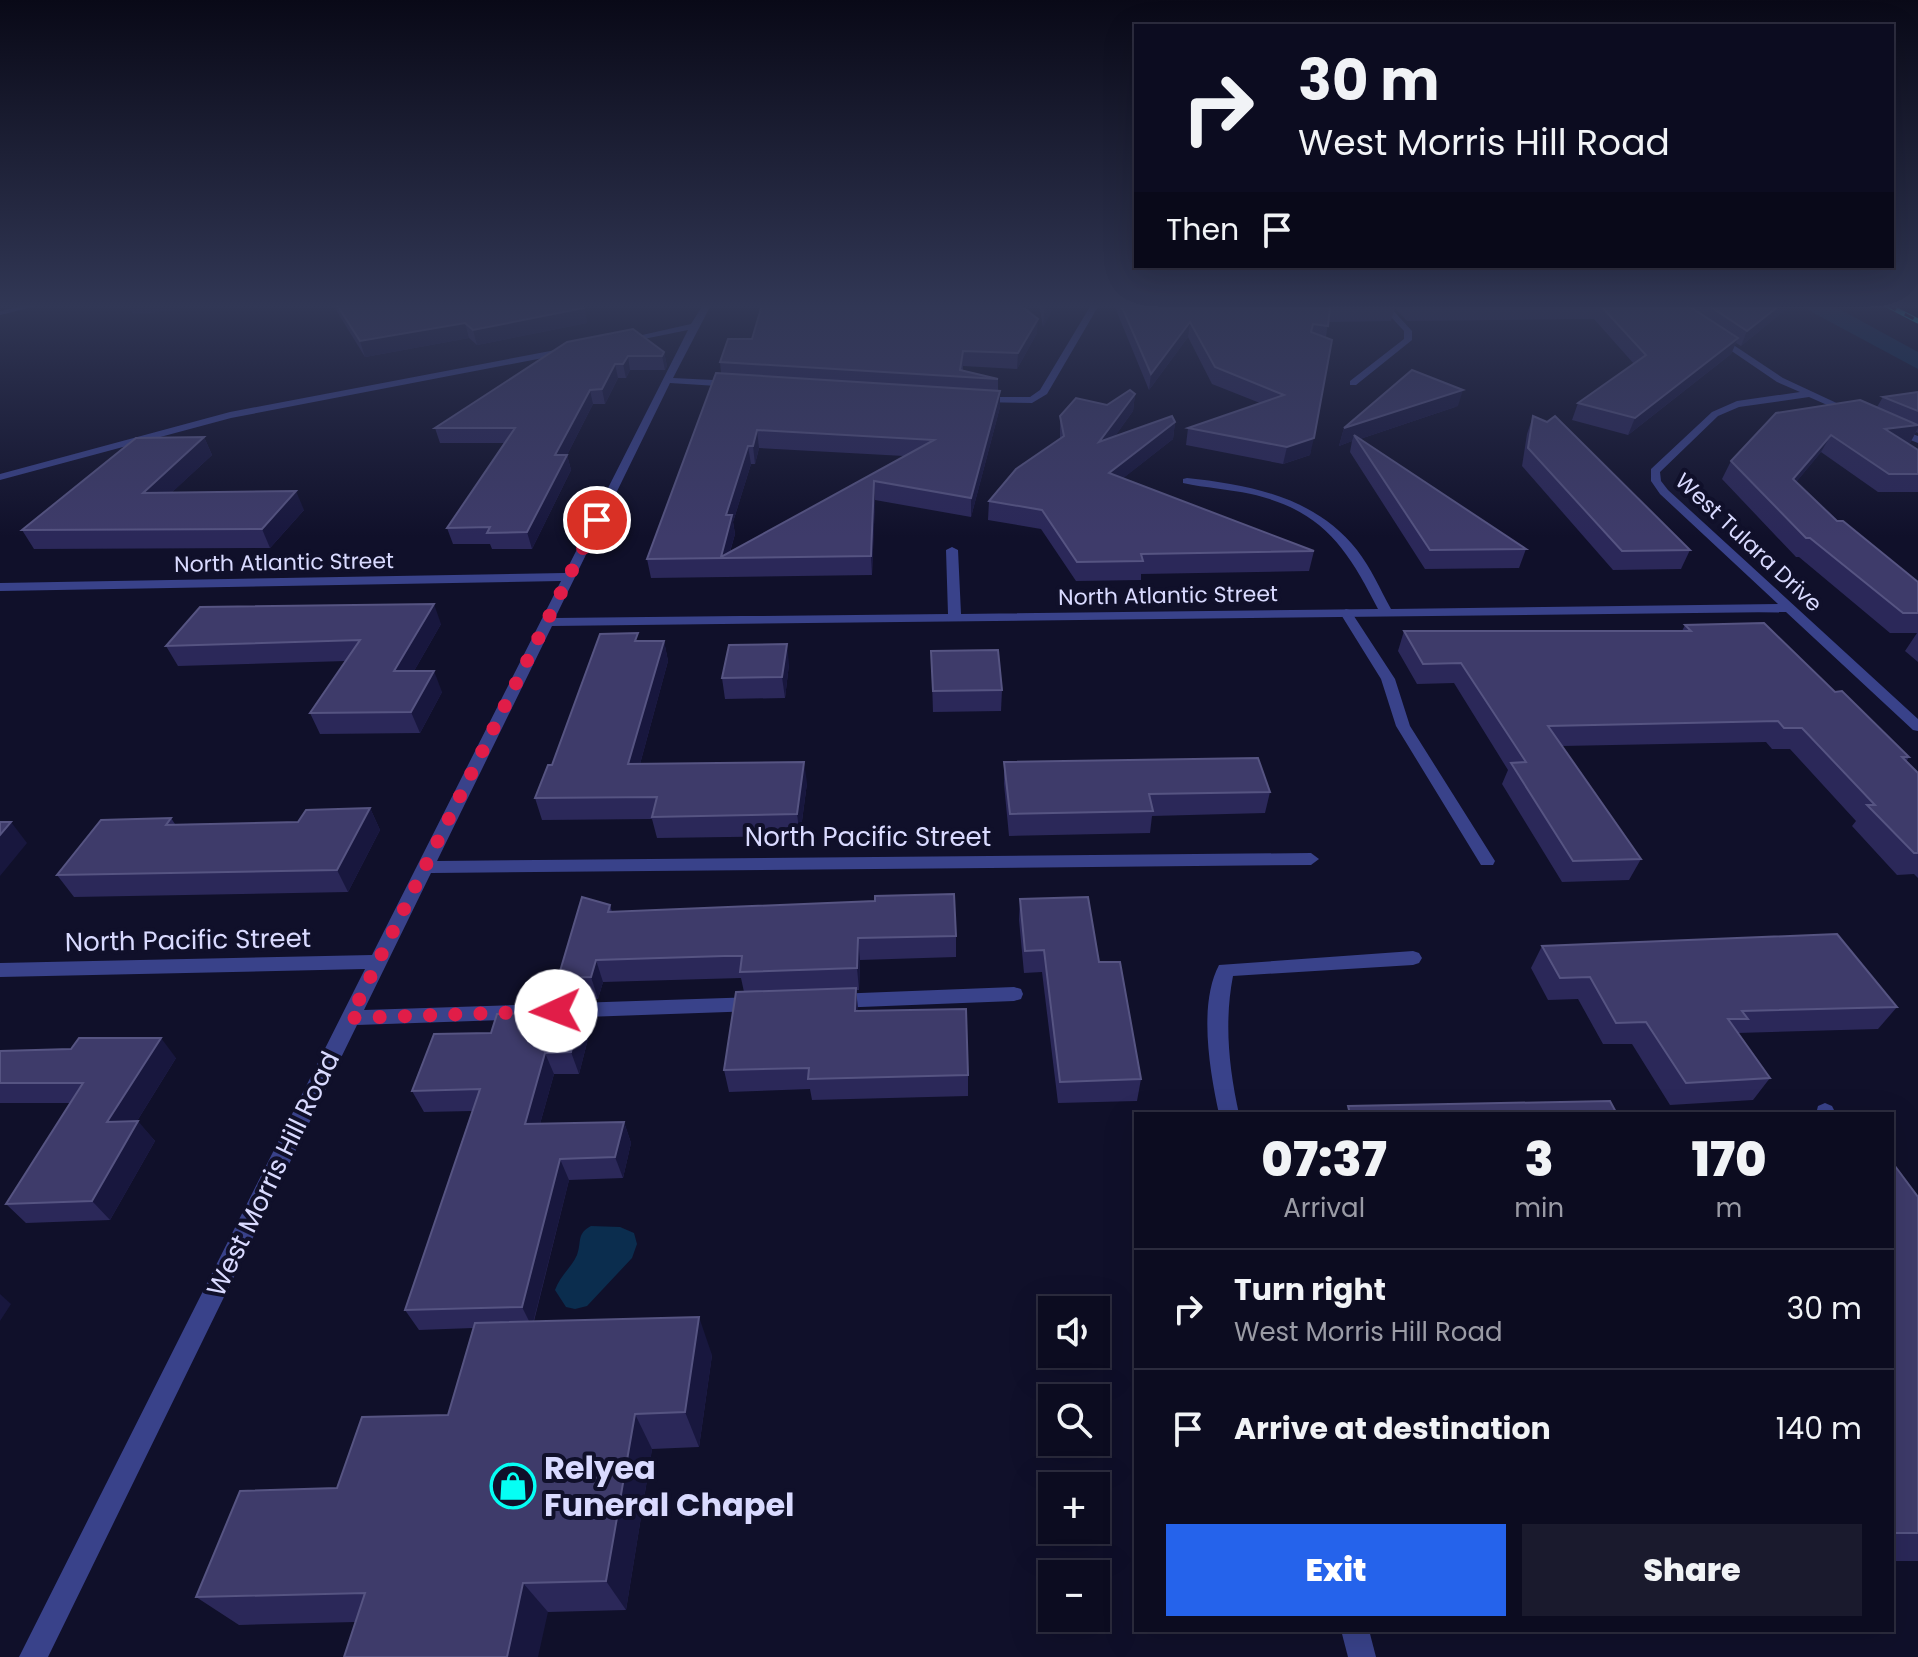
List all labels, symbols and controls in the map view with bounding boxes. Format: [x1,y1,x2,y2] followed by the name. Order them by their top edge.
[1298,41,1440,120] text: 30 m
[1166,56,1270,160] icon: right
[1298,117,1670,168] text: West Morris Hill Road
[1166,208,1239,251] text: Then
[1255,208,1299,252] icon: arrive
[1668,466,1829,619] street label: West Tulara Drive
[563,486,631,554] pin
[575,498,619,542] icon: arrive
[174,545,394,580] street label: North Atlantic Street
[1058,578,1278,613] street label: North Atlantic Street
[745,819,991,855] street label: North Pacific Street
[65,920,311,960] street label: North Pacific Street
[514,969,598,1053] position arrow
[198,1045,348,1303] street label: West Morris Hill Road
[1261,1126,1387,1193] text: 07:37
[1524,1126,1554,1193] text: 3
[1691,1126,1767,1193] text: 170
[1283,1190,1365,1226] text: Arrival
[1514,1190,1564,1226] text: min
[1716,1190,1742,1226] text: m
[1234,1268,1386,1311] text: Turn right
[1166,1287,1210,1331] icon: right
[1787,1287,1862,1330] text: 30 m
[1038,1296,1110,1632] map controls
[1038,1296,1110,1368] button: sound
[1234,1314,1503,1350] text: West Morris Hill Road
[1038,1384,1110,1456] button: search
[1166,1407,1210,1451] icon: arrive
[1234,1407,1551,1450] text: Arrive at destination
[1776,1407,1862,1450] text: 140 m
[544,1445,795,1527] place label: Relyea Funeral Chapel
[489,1462,537,1510] shop icon: Relyea Funeral Chapel
[1038,1472,1110,1544] button: +
[1166,1524,1506,1616] button: Exit
[1522,1524,1862,1616] button: Share
[1038,1560,1110,1632] button: −

